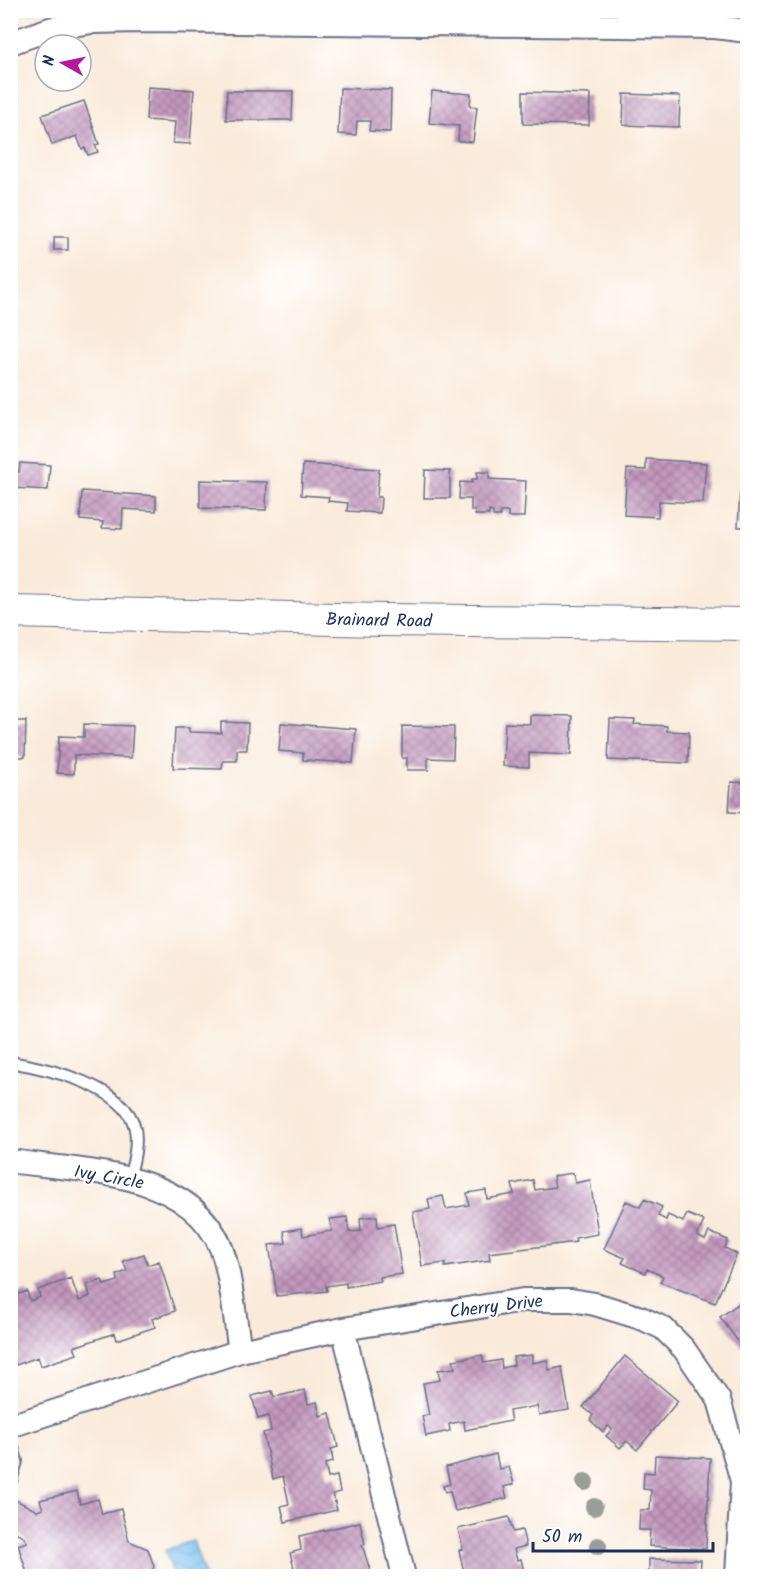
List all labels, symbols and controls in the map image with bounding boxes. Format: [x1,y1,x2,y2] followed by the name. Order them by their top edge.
[33,33,93,93] north arrow
[37,54,63,68] text: N
[326,606,433,637] street label: Brainard Road
[72,1158,146,1199] street label: Ivy Circle
[448,1287,544,1328] street label: Cherry Drive
[533,1515,713,1553] scale bar
[542,1523,582,1552] text: 50 m

